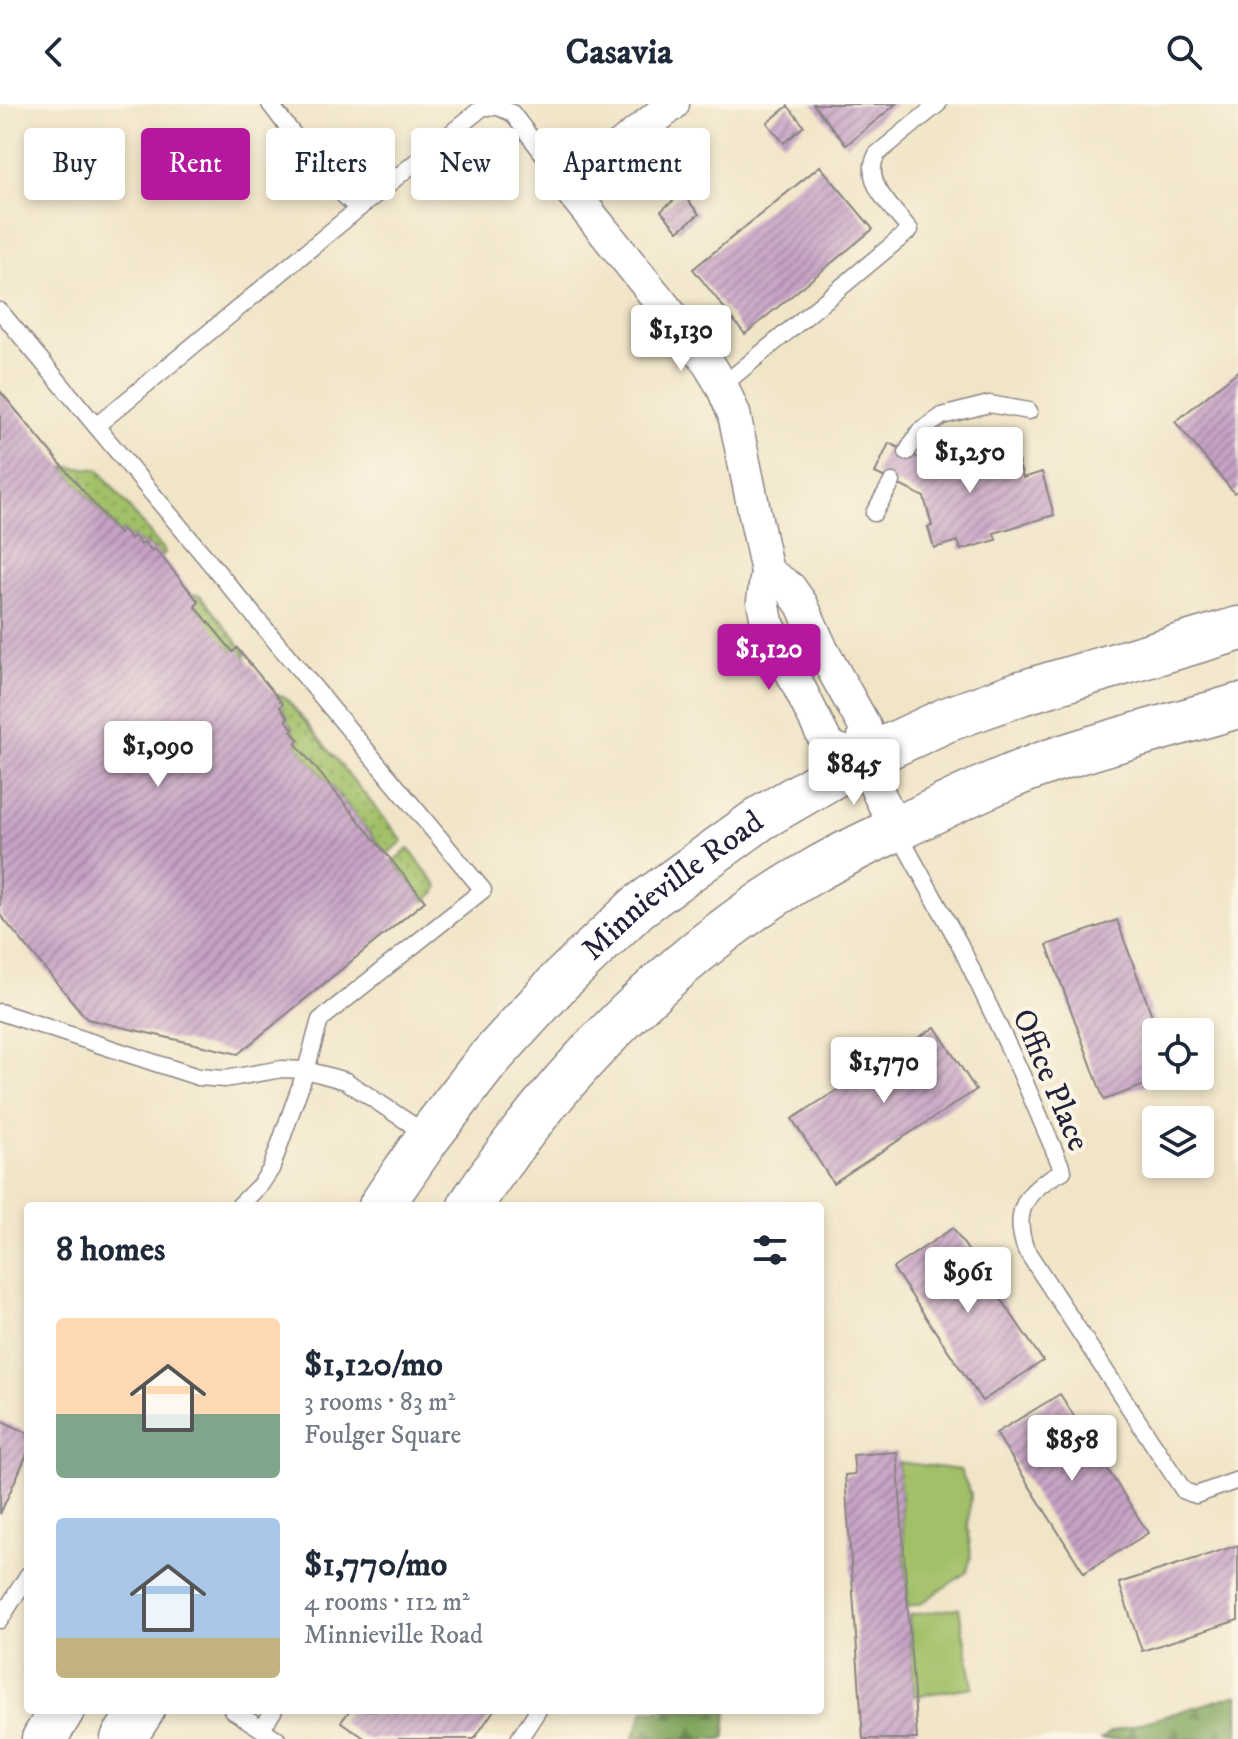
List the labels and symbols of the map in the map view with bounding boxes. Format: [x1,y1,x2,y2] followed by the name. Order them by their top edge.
[616,305,746,373] pin: $1,130
[905,427,1035,495] pin: $1,250
[704,624,834,692] pin: $1,120
[93,721,223,789] pin: $1,090
[807,739,901,807] pin: $845
[574,802,772,969] street label: Minnieville Road
[1002,1003,1098,1157] street label: Office Place
[819,1037,949,1105] pin: $1,770
[921,1247,1015,1315] pin: $961
[1025,1415,1119,1483] pin: $858

